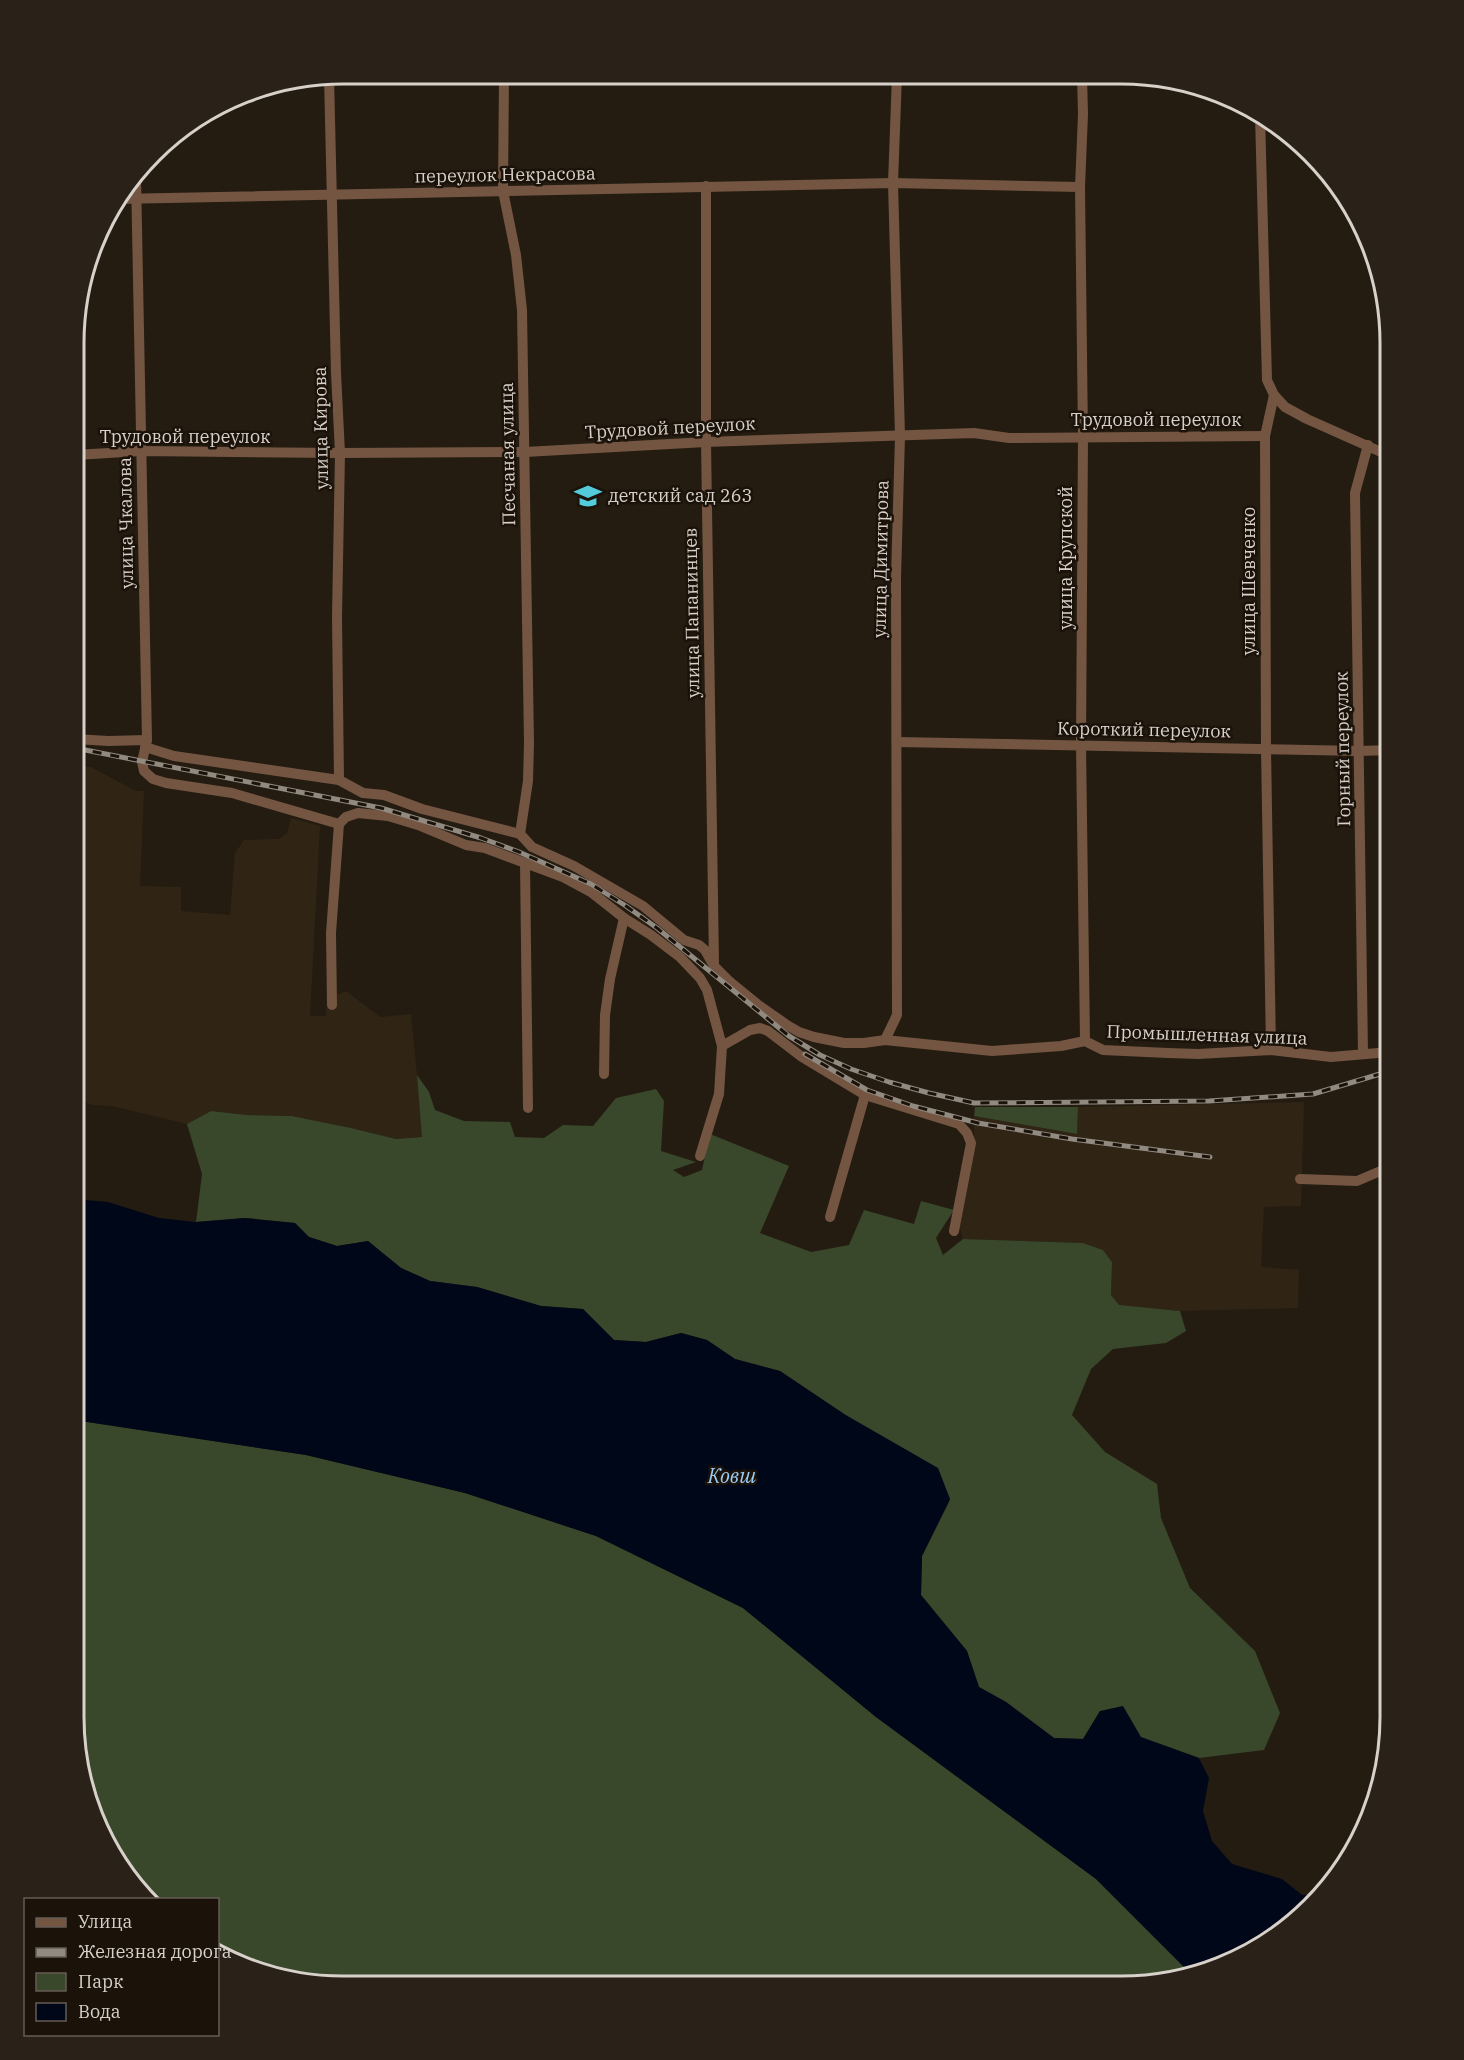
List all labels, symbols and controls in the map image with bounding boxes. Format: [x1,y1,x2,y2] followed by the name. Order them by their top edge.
[414,161,596,188] street label: переулок Некрасова
[308,366,333,490] street label: улица Кирова
[495,382,520,526] street label: Песчаная улица
[1070,408,1242,431] street label: Трудовой переулок
[584,412,757,443] street label: Трудовой переулок
[99,425,271,448] street label: Трудовой переулок
[113,457,138,589] street label: улица Чкалова
[868,480,893,638] street label: улица Димитрова
[573,481,603,511] school or university icon: детский сад 263
[608,484,752,507] place label: детский сад 263
[1054,486,1077,630] street label: улица Крупской
[1237,507,1260,655] street label: улица Шевченко
[679,528,704,698] street label: улица Папанинцев
[1330,671,1355,827] street label: Горный переулок
[1057,716,1232,743] street label: Короткий переулок
[1106,1019,1308,1050] street label: Промышленная улица
[707,1462,756,1489] water label: Ковш
[24,1898,219,2036] legend
[78,1910,133,1933] text: Улица
[78,1940,232,1963] text: Железная дорога
[78,1970,124,1993] text: Парк
[78,2000,121,2023] text: Вода

